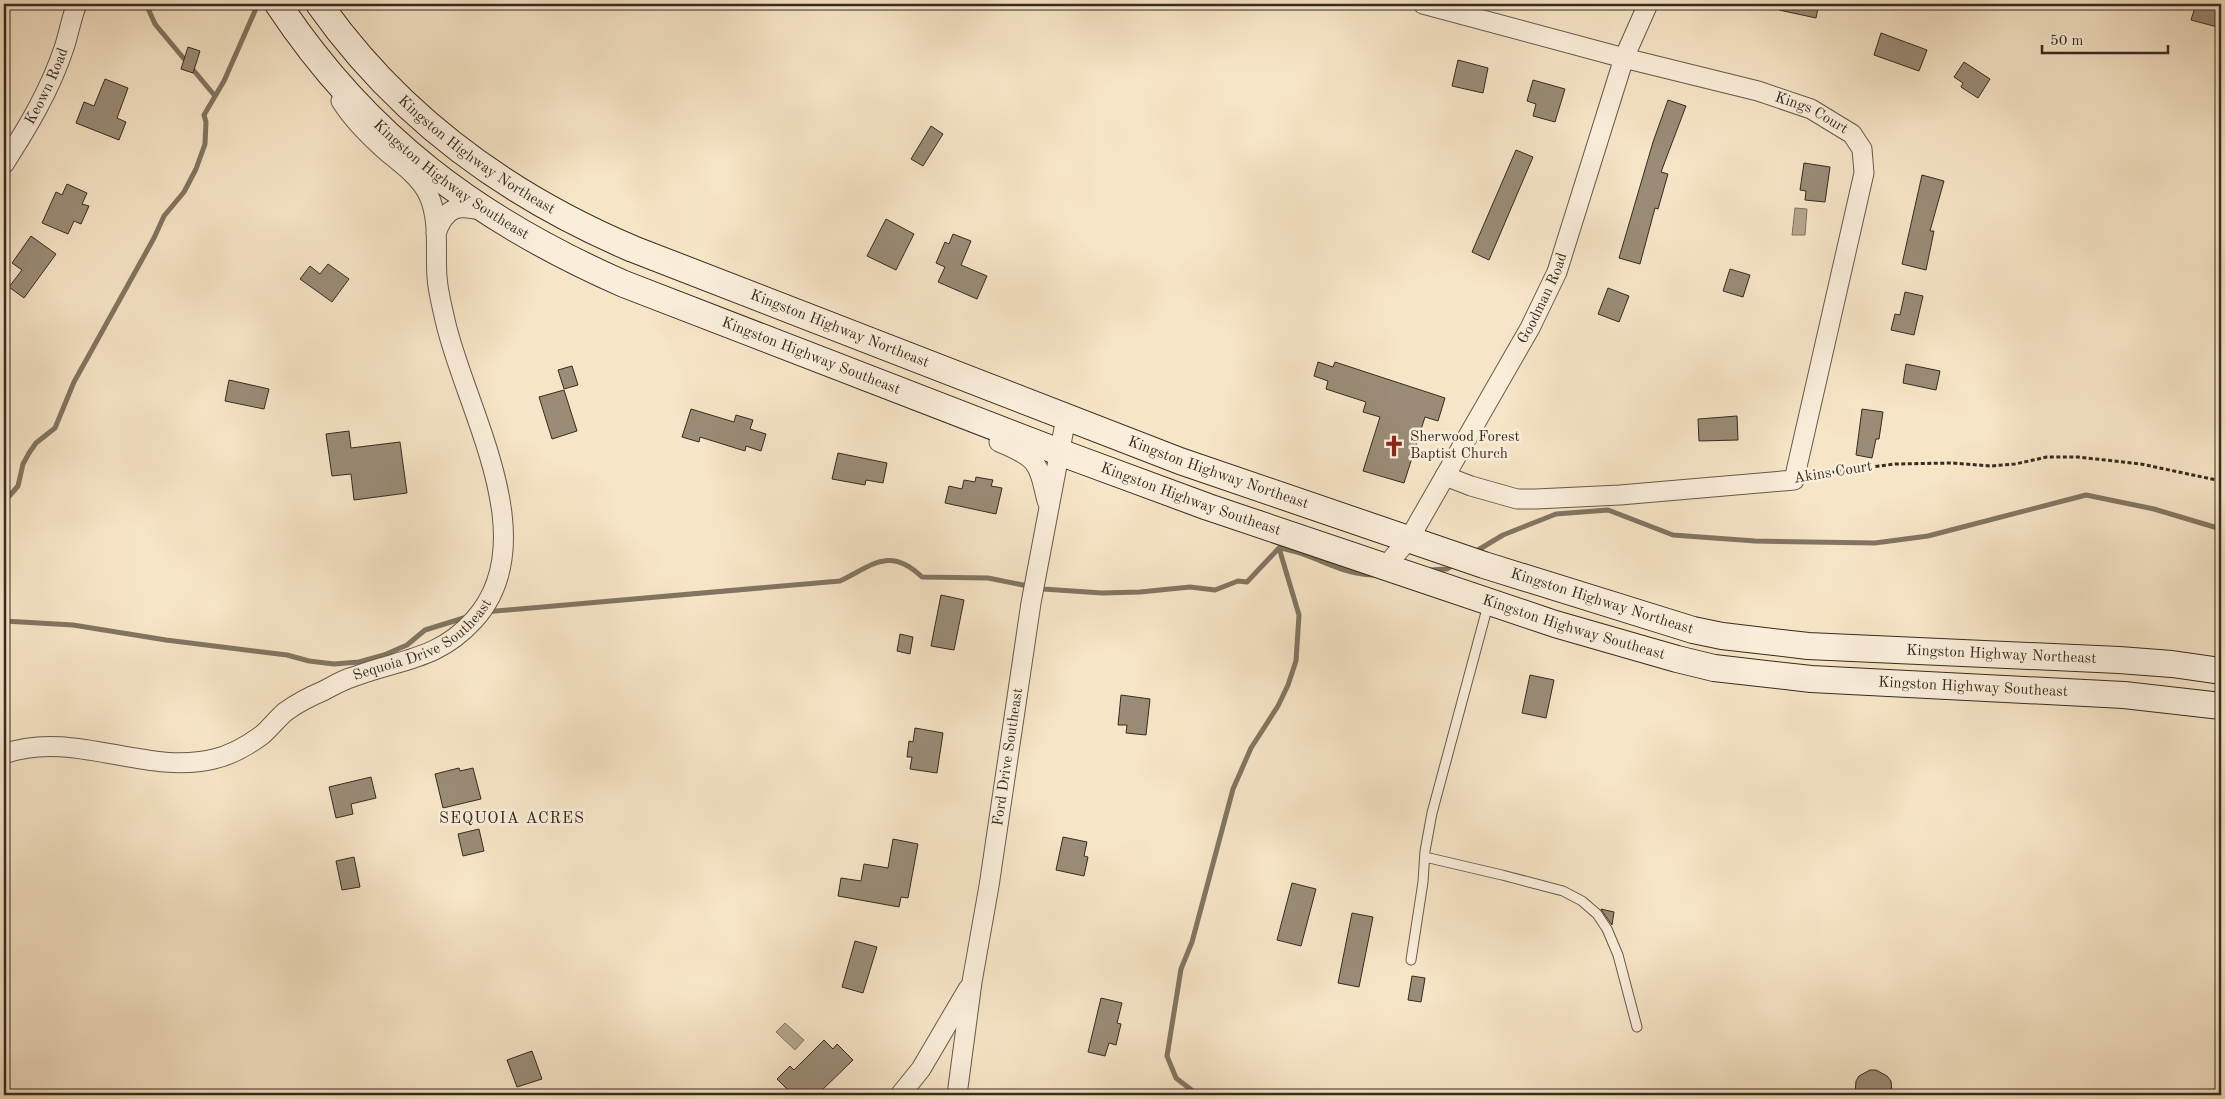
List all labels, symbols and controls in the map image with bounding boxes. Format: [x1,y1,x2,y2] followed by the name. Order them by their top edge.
[2042,22,2169,54] scale bar
[2050,34,2084,49] text: 50 m
[23,46,71,127] street label: Keown Road
[1773,90,1850,137] street label: Kings Court
[395,93,557,217] street label: Kingston Highway Northeast
[370,117,531,242] street label: Kingston Highway Southeast
[1515,251,1570,346] street label: Goodman Road
[748,288,931,370] street label: Kingston Highway Northeast
[719,315,902,397] street label: Kingston Highway Southeast
[1410,430,1520,462] place label: Sherwood Forest Baptist Church
[1381,433,1407,459] church icon: Sherwood Forest Baptist Church
[1126,434,1310,512] street label: Kingston Highway Northeast
[1793,459,1873,487] street label: Akins Court
[1098,460,1283,538] street label: Kingston Highway Southeast
[1509,566,1695,637] street label: Kingston Highway Northeast
[1480,593,1667,663] street label: Kingston Highway Southeast
[351,596,495,684] street label: Sequoia Drive Southeast
[1906,643,2097,666] street label: Kingston Highway Northeast
[1878,675,2068,700] street label: Kingston Highway Southeast
[991,687,1026,827] street label: Ford Drive Southeast
[439,811,585,827] district label: SEQUOIA ACRES

